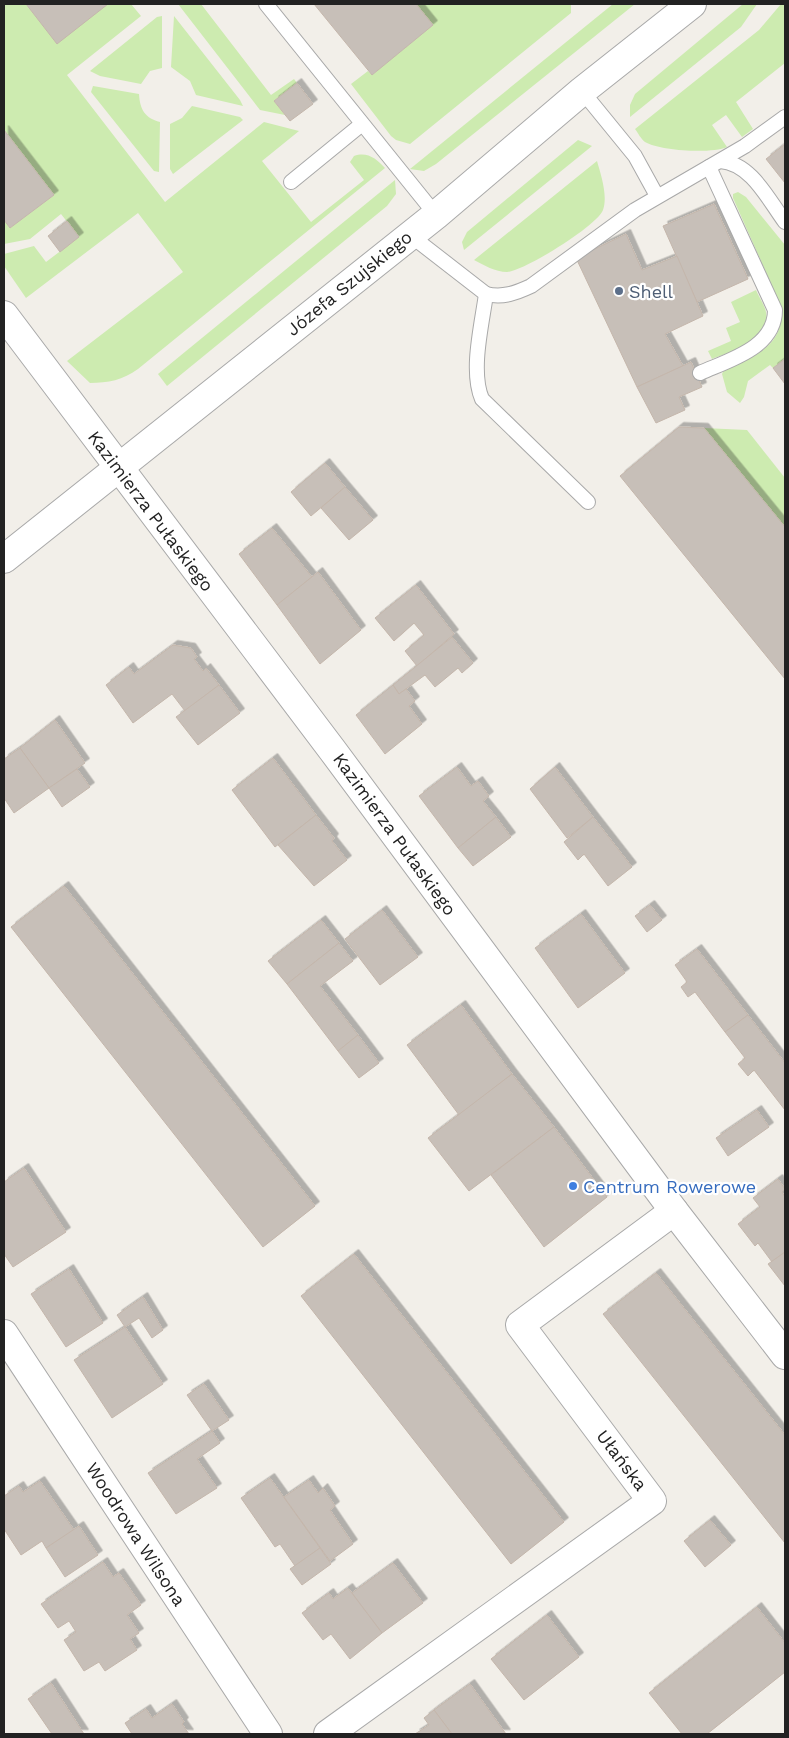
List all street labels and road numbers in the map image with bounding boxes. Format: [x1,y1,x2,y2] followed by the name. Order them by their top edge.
[282,226,416,340] street label: Józefa Szujskiego
[84,427,218,595] street label: Kazimierza Pułaskiego
[329,749,461,919] street label: Kazimierza Pułaskiego
[592,1426,652,1494] street label: Ułańska
[82,1458,190,1610] street label: Woodrowa Wilsona

